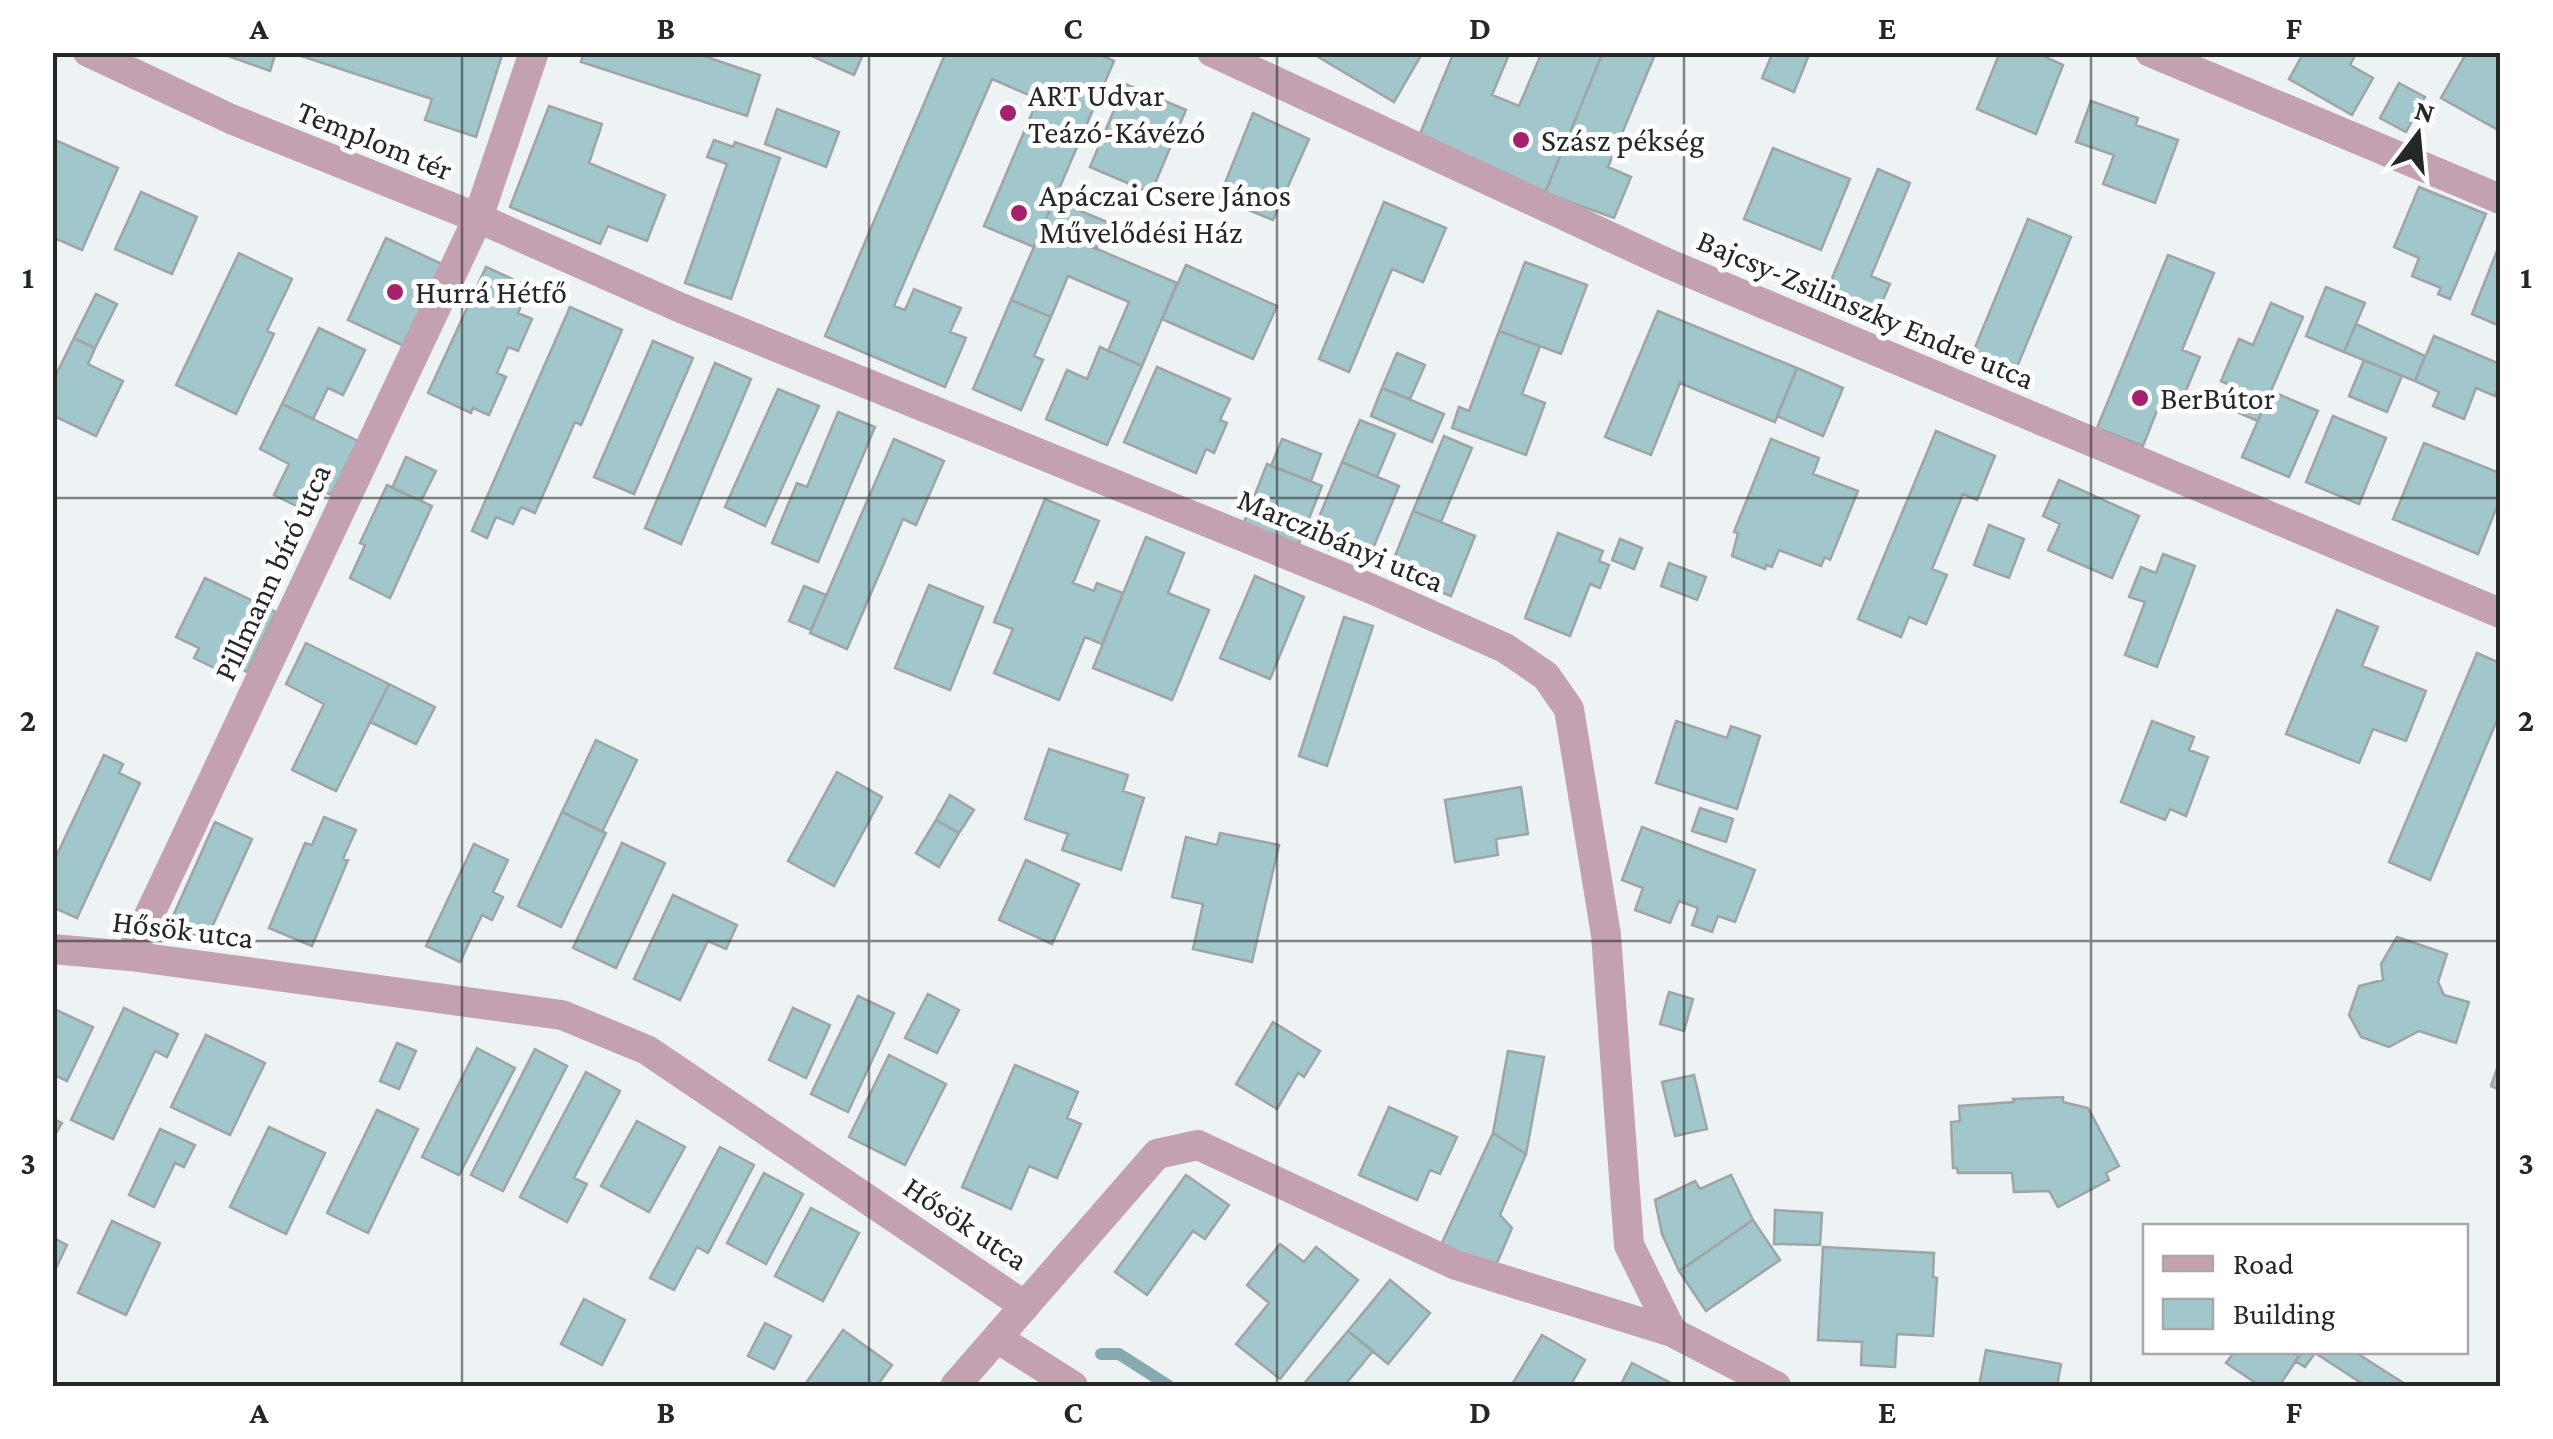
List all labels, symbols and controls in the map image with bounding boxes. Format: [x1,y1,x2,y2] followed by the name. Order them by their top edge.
[248,10,269,46] text: A
[657,10,675,46] text: B
[1063,10,1083,46] text: C
[1469,10,1491,46] text: D
[1878,10,1896,46] text: E
[2286,10,2303,46] text: F
[1028,77,1205,150] place label: ART Udvar Teázó-Kávézó
[2368,85,2468,185] north arrow
[292,92,458,188] street label: Templom tér
[2411,94,2438,129] text: N
[997,102,1019,124] marker: ART Udvar Teázó-Kávézó
[1541,122,1705,158] place label: Szász pékség
[1510,129,1532,151] marker: Szász pékség
[1039,177,1291,250] place label: Apáczai Csere János Művelődési Ház
[1008,202,1030,224] marker: Apáczai Csere János Művelődési Ház
[1692,222,2040,396] street label: Bajcsy-Zsilinszky Endre utca
[22,259,34,295] text: 1
[2520,259,2532,295] text: 1
[415,274,567,310] place label: Hurrá Hétfő
[384,281,406,303] marker: Hurrá Hétfő
[2160,380,2275,416] place label: BerBútor
[2129,387,2151,409] marker: BerBútor
[206,458,338,686] street label: Pillmann bíró utca
[1233,480,1450,600] street label: Marczibányi utca
[20,702,36,738] text: 2
[2518,702,2534,738] text: 2
[110,902,256,956] street label: Hősök utca
[20,1145,36,1181] text: 3
[2518,1145,2534,1181] text: 3
[897,1168,1035,1278] street label: Hősök utca
[2143,1224,2468,1354] legend
[2233,1247,2294,1280] text: Road
[2233,1297,2335,1331] text: Building
[248,1394,269,1430] text: A
[657,1394,675,1430] text: B
[1063,1394,1083,1430] text: C
[1469,1394,1491,1430] text: D
[1878,1394,1896,1430] text: E
[2286,1394,2303,1430] text: F

